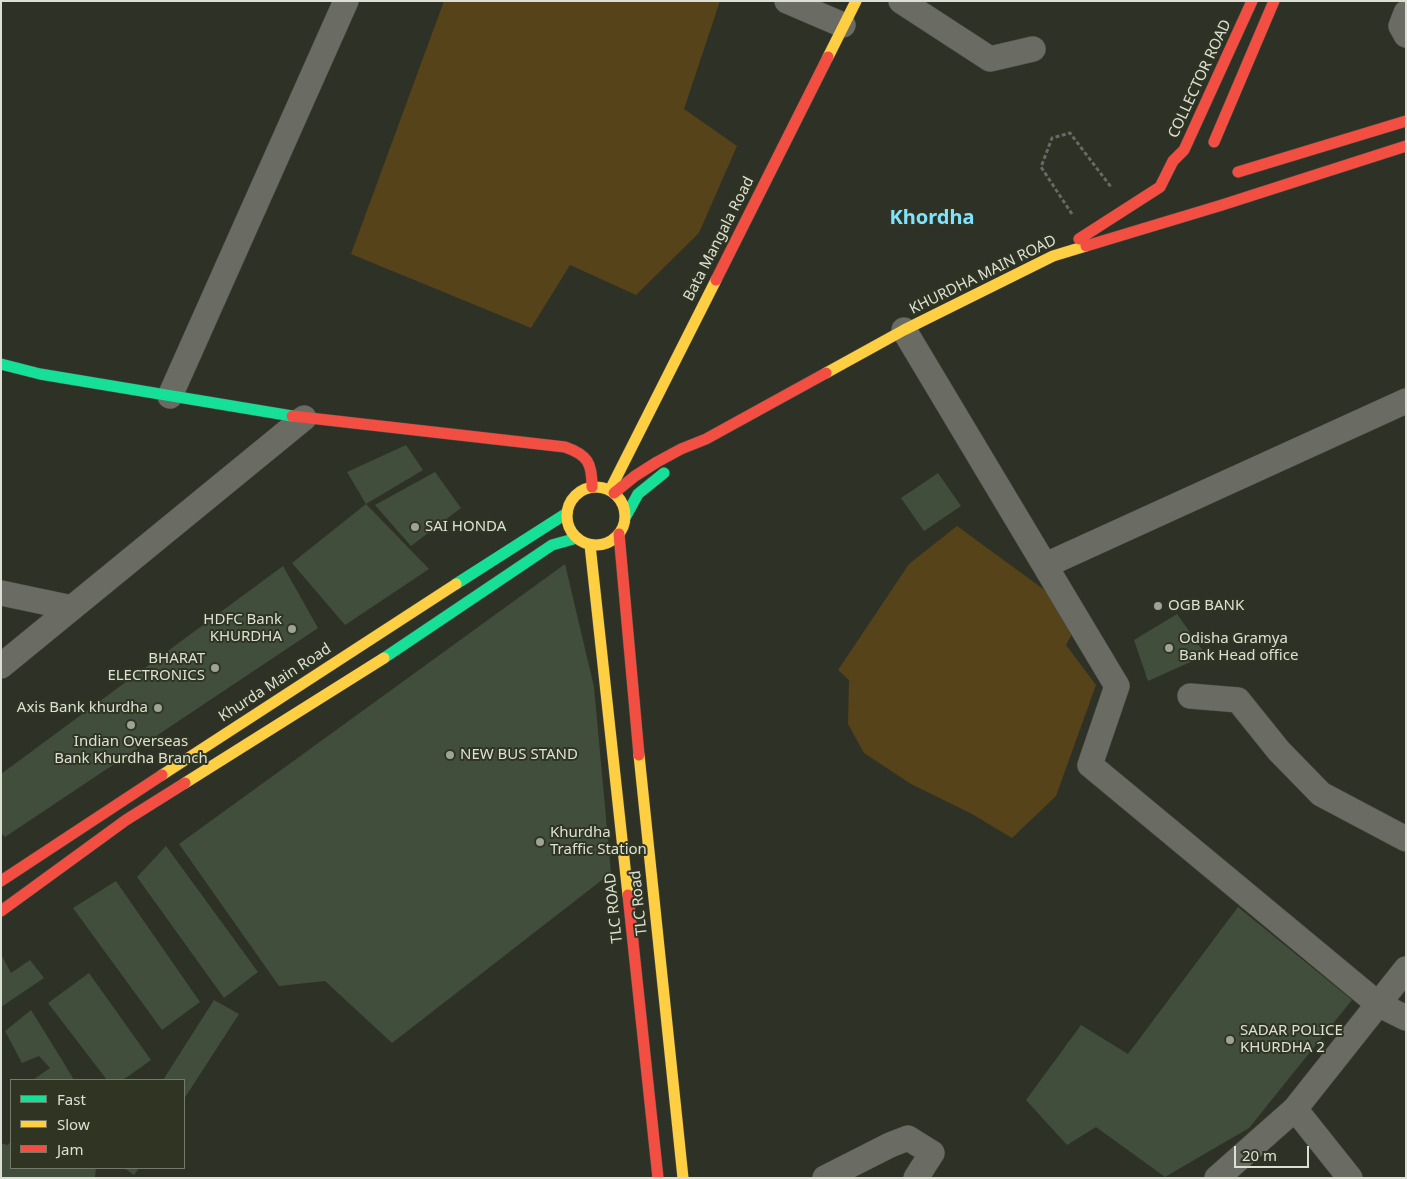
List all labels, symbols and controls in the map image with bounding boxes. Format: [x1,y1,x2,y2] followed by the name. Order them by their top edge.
[1165,17,1235,141] street label: COLLECTOR ROAD
[680,174,758,304] street label: Bata Mangala Road
[890,206,974,230] district label: Khordha
[907,232,1059,318] street label: KHURDHA MAIN ROAD
[425,518,506,536] place label: SAI HONDA
[409,521,421,533] marker: SAI HONDA
[1168,597,1244,615] place label: OGB BANK
[1152,600,1164,612] marker: OGB BANK
[203,611,282,646] place label: HDFC Bank KHURDHA
[286,623,298,635] marker: HDFC Bank KHURDHA
[1179,630,1298,665] place label: Odisha Gramya Bank Head office
[215,640,335,726] street label: Khurda Main Road
[1163,642,1175,654] marker: Odisha Gramya Bank Head office
[107,650,205,685] place label: BHARAT ELECTRONICS
[209,662,221,674] marker: BHARAT ELECTRONICS
[17,699,148,717] place label: Axis Bank khurdha
[152,702,164,714] marker: Axis Bank khurdha
[125,719,137,731] marker: Indian Overseas Bank Khurdha Branch
[54,733,208,768] place label: Indian Overseas Bank Khurdha Branch
[460,746,578,764] place label: NEW BUS STAND
[444,749,456,761] marker: NEW BUS STAND
[550,824,647,859] place label: Khurdha Traffic Station
[534,836,546,848] marker: Khurdha Traffic Station
[627,870,651,936] street label: TLC Road
[601,872,627,944] street label: TLC ROAD
[1240,1022,1343,1057] place label: SADAR POLICE KHURDHA 2
[1224,1034,1236,1046] marker: SADAR POLICE KHURDHA 2
[10,1079,185,1169] legend
[57,1089,86,1109] text: Fast
[57,1114,90,1134] text: Slow
[1237,1136,1312,1168] scale bar
[57,1139,84,1159] text: Jam
[1242,1145,1277,1165] text: 20 m

